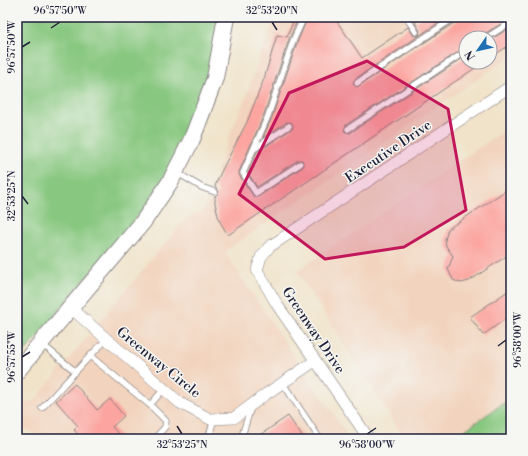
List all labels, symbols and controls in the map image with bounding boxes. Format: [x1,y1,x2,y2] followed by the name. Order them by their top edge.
[33,5,88,17] text: 96°57'50"W
[246,5,298,17] text: 32°53'20"N
[6,19,18,74] text: 96°57'50"W
[458,30,498,70] north arrow
[462,47,479,63] text: N
[342,116,435,187] street label: Executive Drive
[6,170,18,221] text: 32°53'25"N
[278,284,349,377] street label: Greenway Drive
[512,311,524,368] text: 96°58'00"W
[113,323,204,402] street label: Greenway Circle
[6,330,18,383] text: 96°57'55"W
[157,439,208,451] text: 32°53'25"N
[339,439,396,451] text: 96°58'00"W

